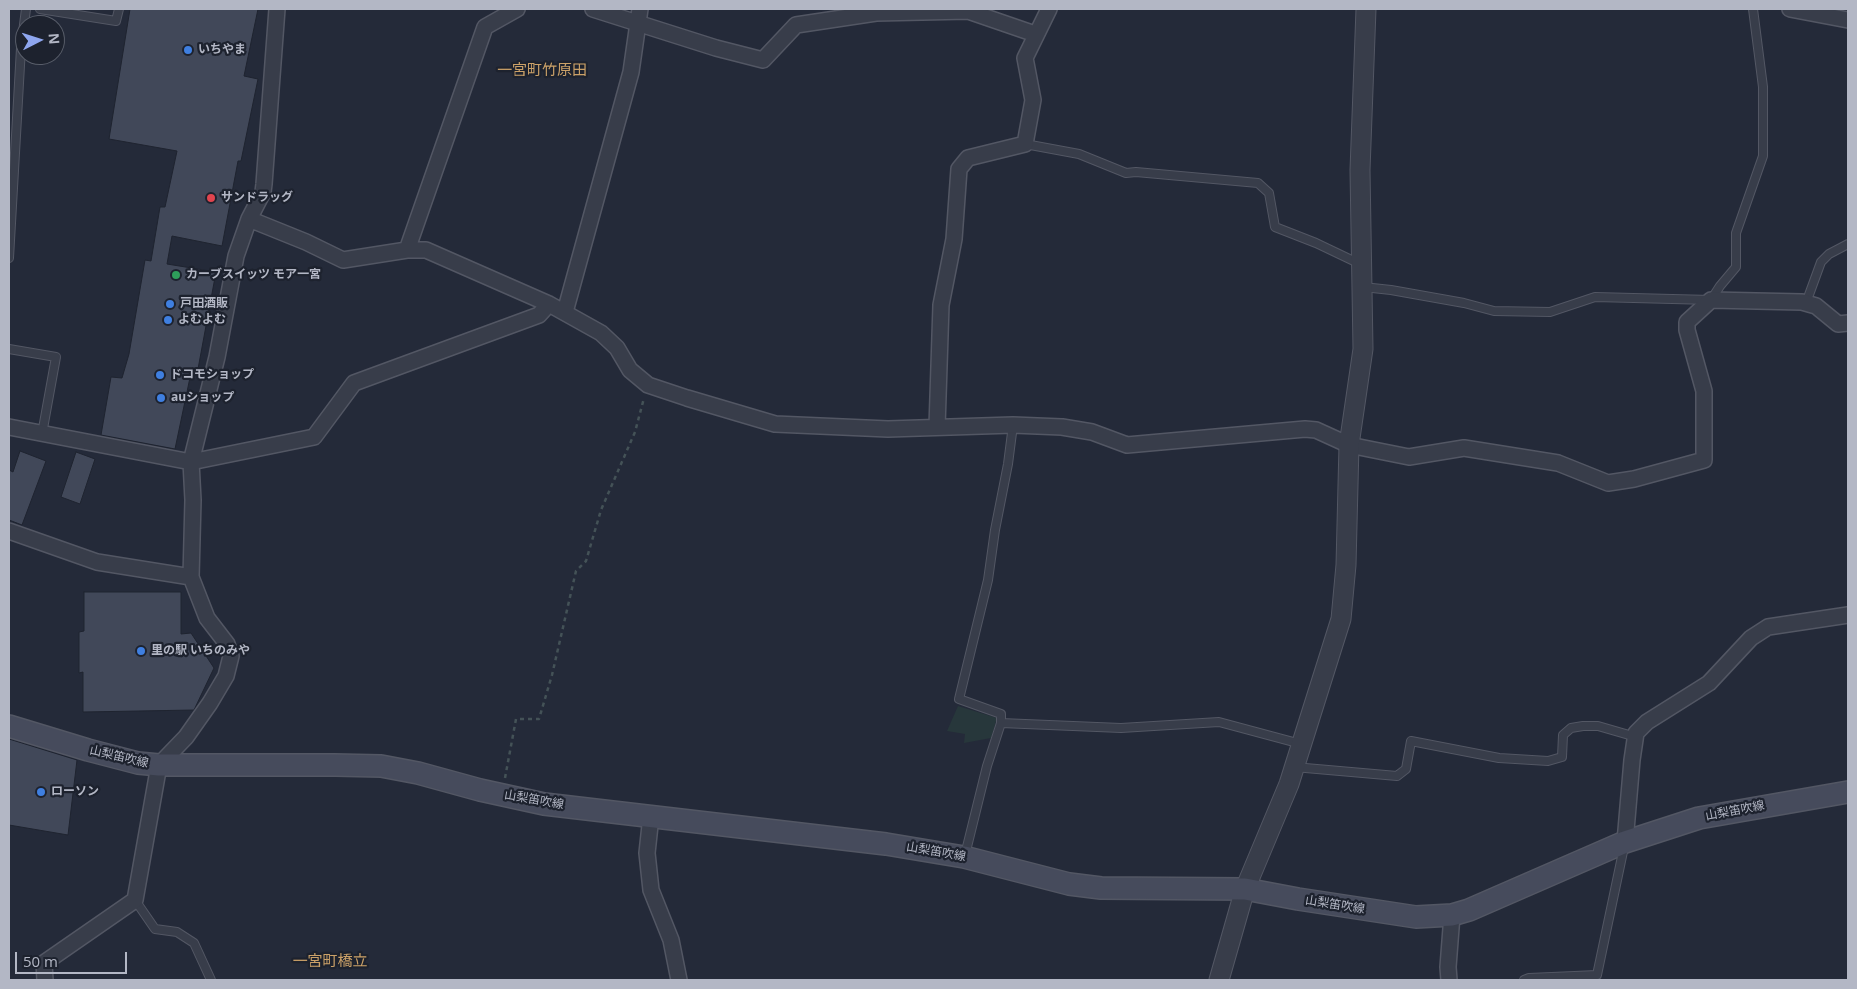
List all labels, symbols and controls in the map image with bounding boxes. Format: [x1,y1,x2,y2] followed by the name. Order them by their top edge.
[15,15,65,65] north arrow
[44,32,64,45] text: N
[198,43,246,57] place label: いちやま
[182,44,194,56] marker: いちやま
[497,62,587,80] district label: 一宮町竹原田
[221,191,293,205] place label: サンドラッグ
[205,192,217,204] marker: サンドラッグ
[186,268,321,282] place label: カーブスイッツ モア一宮
[170,269,182,281] marker: カーブスイッツ モア一宮
[180,297,228,311] place label: 戸田酒販
[164,298,176,310] marker: 戸田酒販
[178,313,226,327] place label: よむよむ
[162,314,174,326] marker: よむよむ
[170,368,254,382] place label: ドコモショップ
[154,369,166,381] marker: ドコモショップ
[171,391,234,405] place label: auショップ
[155,392,167,404] marker: auショップ
[151,644,250,658] place label: 里の駅 いちのみや
[135,645,147,657] marker: 里の駅 いちのみや
[88,743,150,771] street label: 山梨笛吹線
[51,785,99,799] place label: ローソン
[35,786,47,798] marker: ローソン
[503,788,565,812] street label: 山梨笛吹線
[1704,798,1766,824] street label: 山梨笛吹線
[905,840,967,864] street label: 山梨笛吹線
[1304,893,1366,917] street label: 山梨笛吹線
[18,942,130,974] scale bar
[23,951,58,971] text: 50 m
[293,953,367,971] district label: 一宮町橋立

